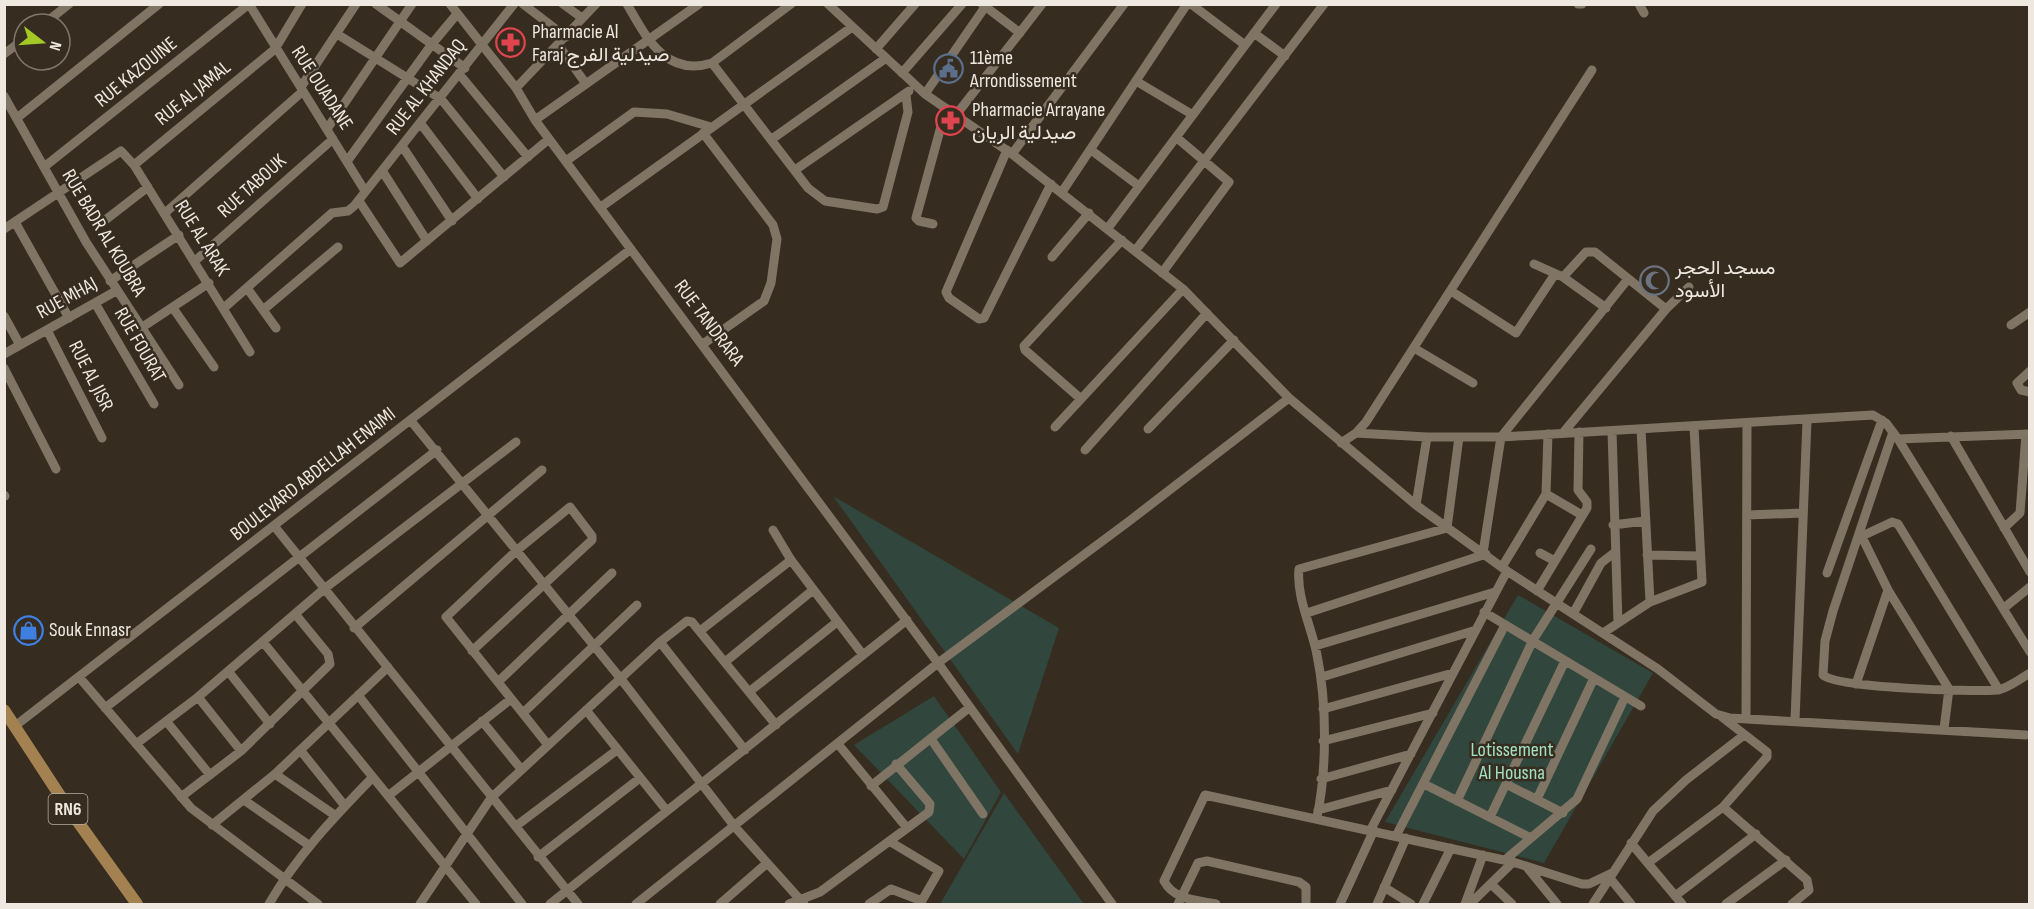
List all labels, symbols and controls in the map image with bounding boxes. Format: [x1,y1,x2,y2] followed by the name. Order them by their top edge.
[12,12,72,72] north arrow
[532,20,669,68] place label: Pharmacie Al Faraj صيدلية الفرج
[495,27,527,59] pharmacy icon: Pharmacie Al Faraj صيدلية الفرج
[90,32,182,112] street label: RUE KAZOUINE
[381,34,471,140] street label: RUE AL KHANDAQ
[45,39,65,53] text: N
[286,42,358,134] street label: RUE OUADANE
[969,46,1077,93] place label: 11ème Arrondissement
[933,53,965,85] public building icon: 11ème Arrondissement
[150,55,236,131] street label: RUE AL JAMAL
[972,98,1105,145] place label: Pharmacie Arrayane صيدلية الريان
[935,105,967,137] pharmacy icon: Pharmacie Arrayane صيدلية الريان
[213,149,291,223] street label: RUE TABOUK
[57,165,152,301] street label: RUE BADR AL KOUBRA
[169,196,235,280] street label: RUE AL ARAK
[1674,256,1775,303] place label: مسجد الحجر الأسود
[1638,264,1670,296] mosque icon: مسجد الحجر الأسود
[33,272,101,324] street label: RUE MHAJ
[669,275,749,371] street label: RUE TANDRARA
[109,303,171,387] street label: RUE FOURAT
[63,337,119,415] street label: RUE AL JISR
[226,402,400,546] street label: BOULEVARD ABDELLAH ENAIMI
[12,614,44,646] shop icon: Souk Ennasr
[49,618,131,642] place label: Souk Ennasr
[1470,738,1554,785] park label: Lotissement Al Housna
[48,794,88,824] road number: RN6

